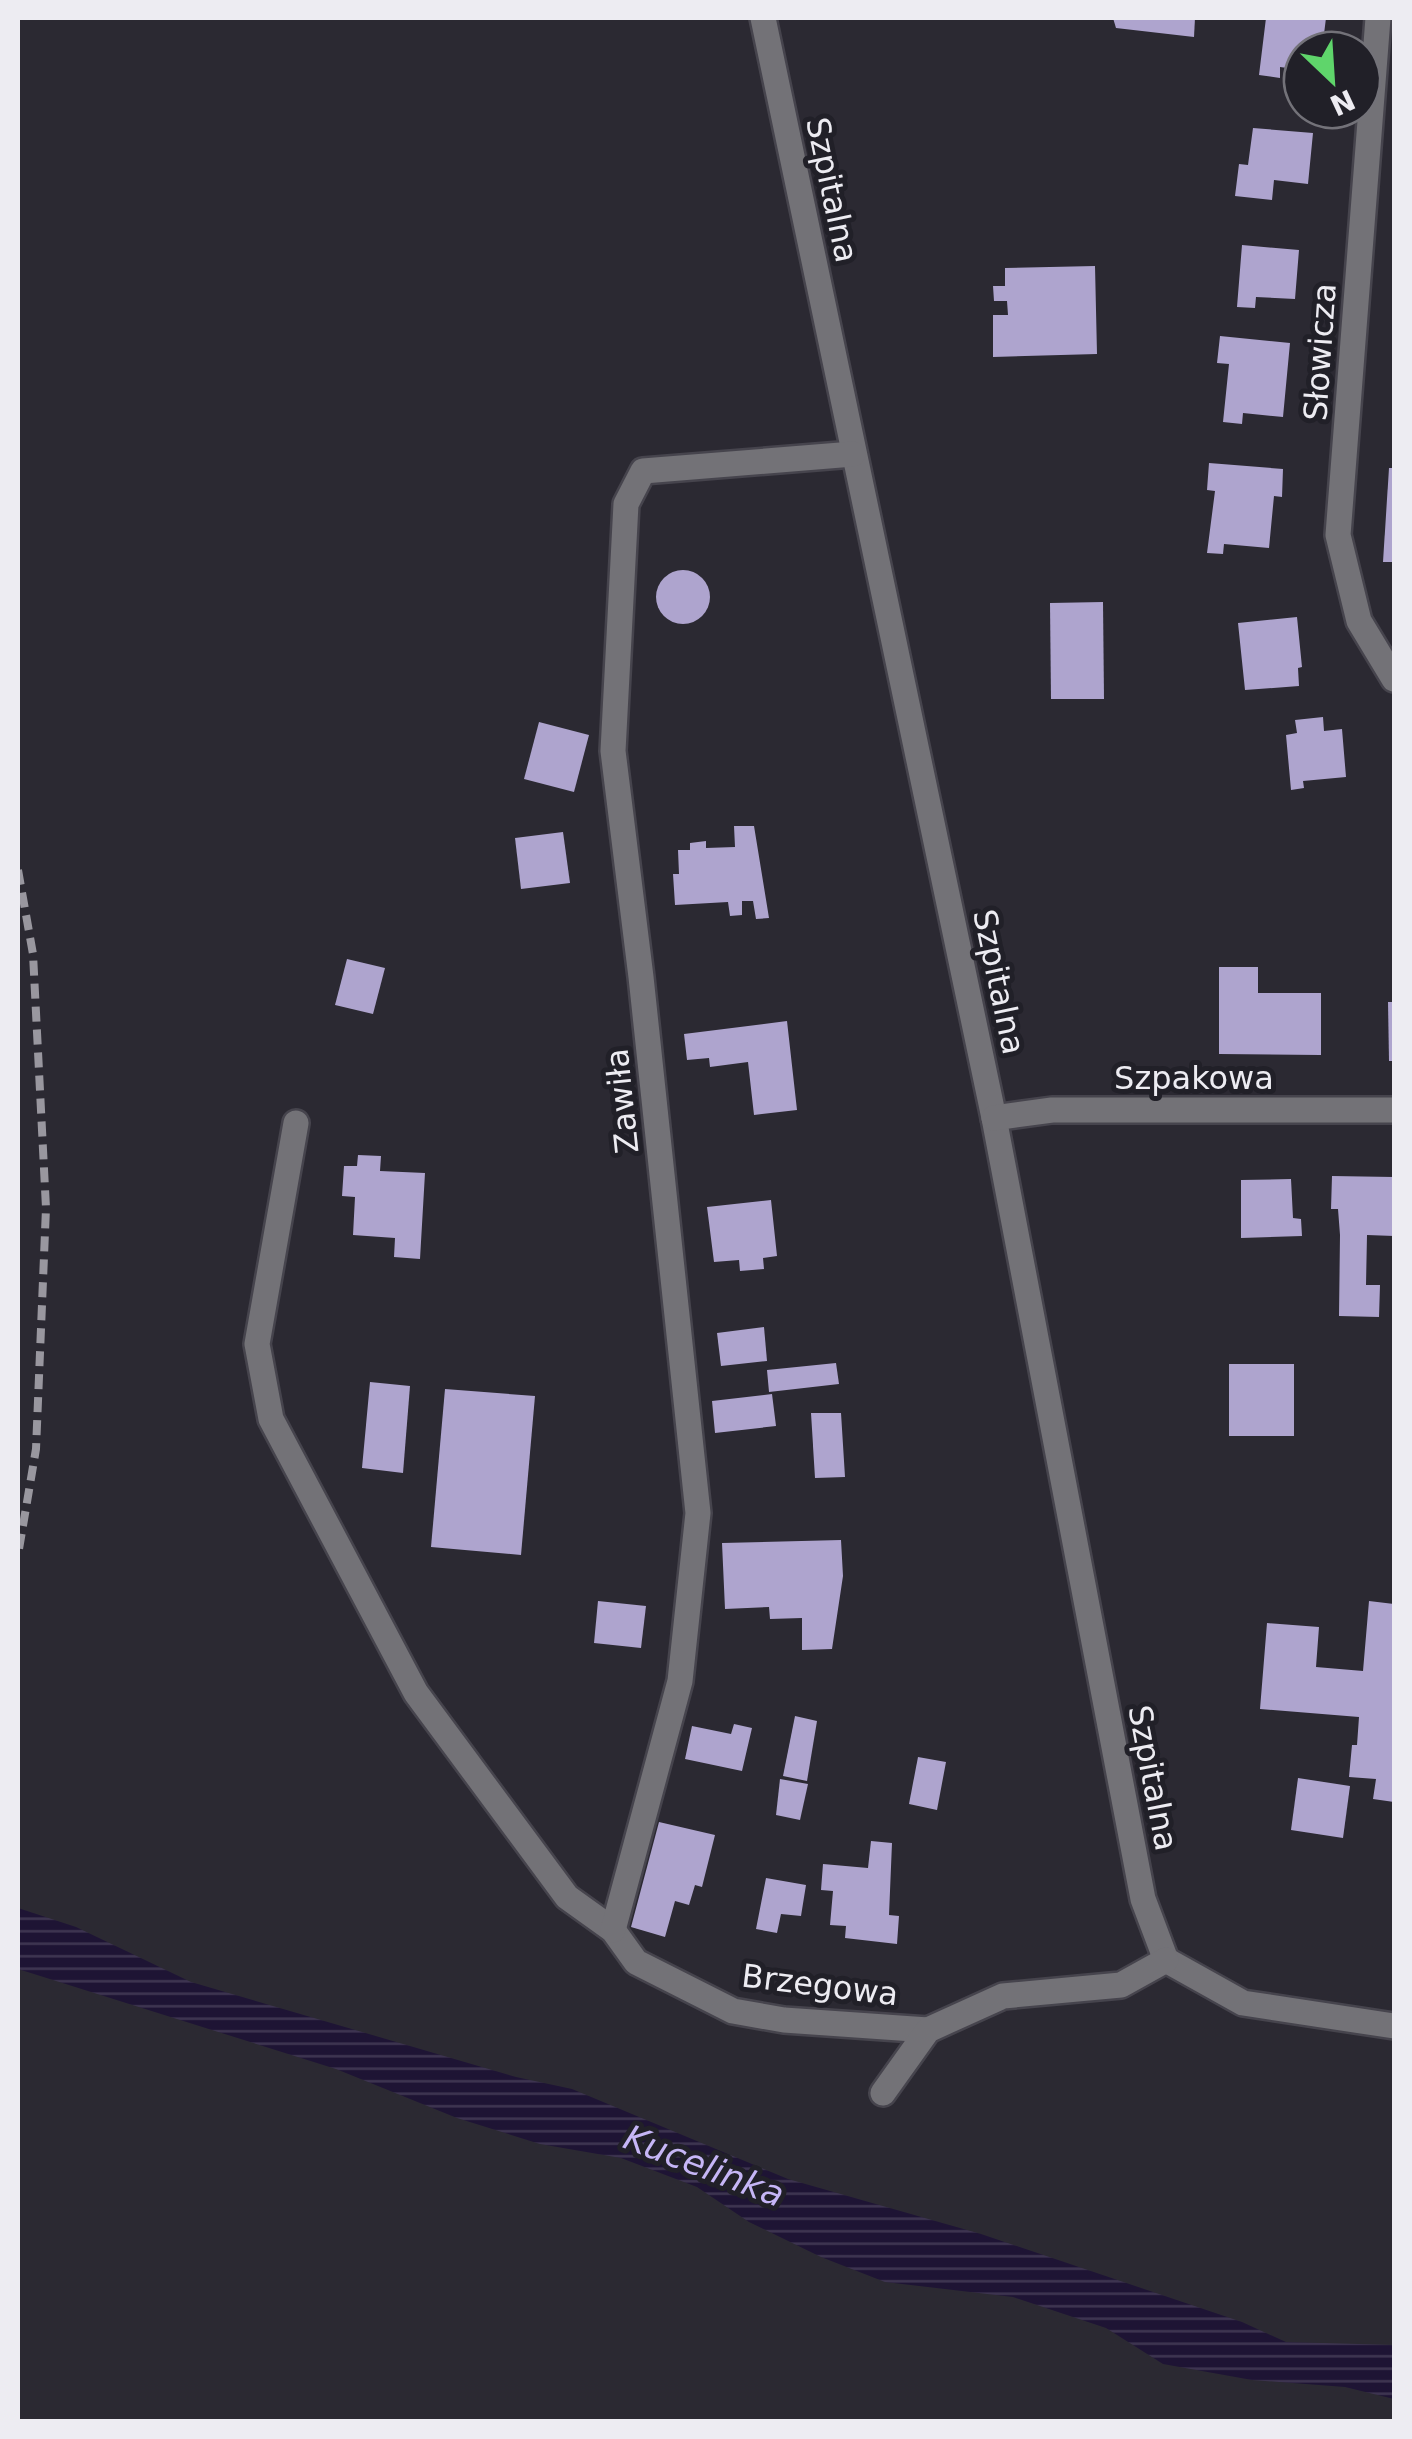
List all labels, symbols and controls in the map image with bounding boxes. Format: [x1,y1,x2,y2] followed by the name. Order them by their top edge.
[1282,30,1382,130] north arrow
[1325,82,1360,122] text: N
[798,114,866,266] street label: Szpitalna
[1296,282,1344,422] street label: Słowicza
[965,906,1033,1058] street label: Szpitalna
[598,1047,646,1155] street label: Zawiła
[1114,1059,1274,1097] street label: Szpakowa
[1120,1702,1186,1854] street label: Szpitalna
[740,1957,900,2013] street label: Brzegowa
[618,2117,790,2215] water label: Kucelinka

